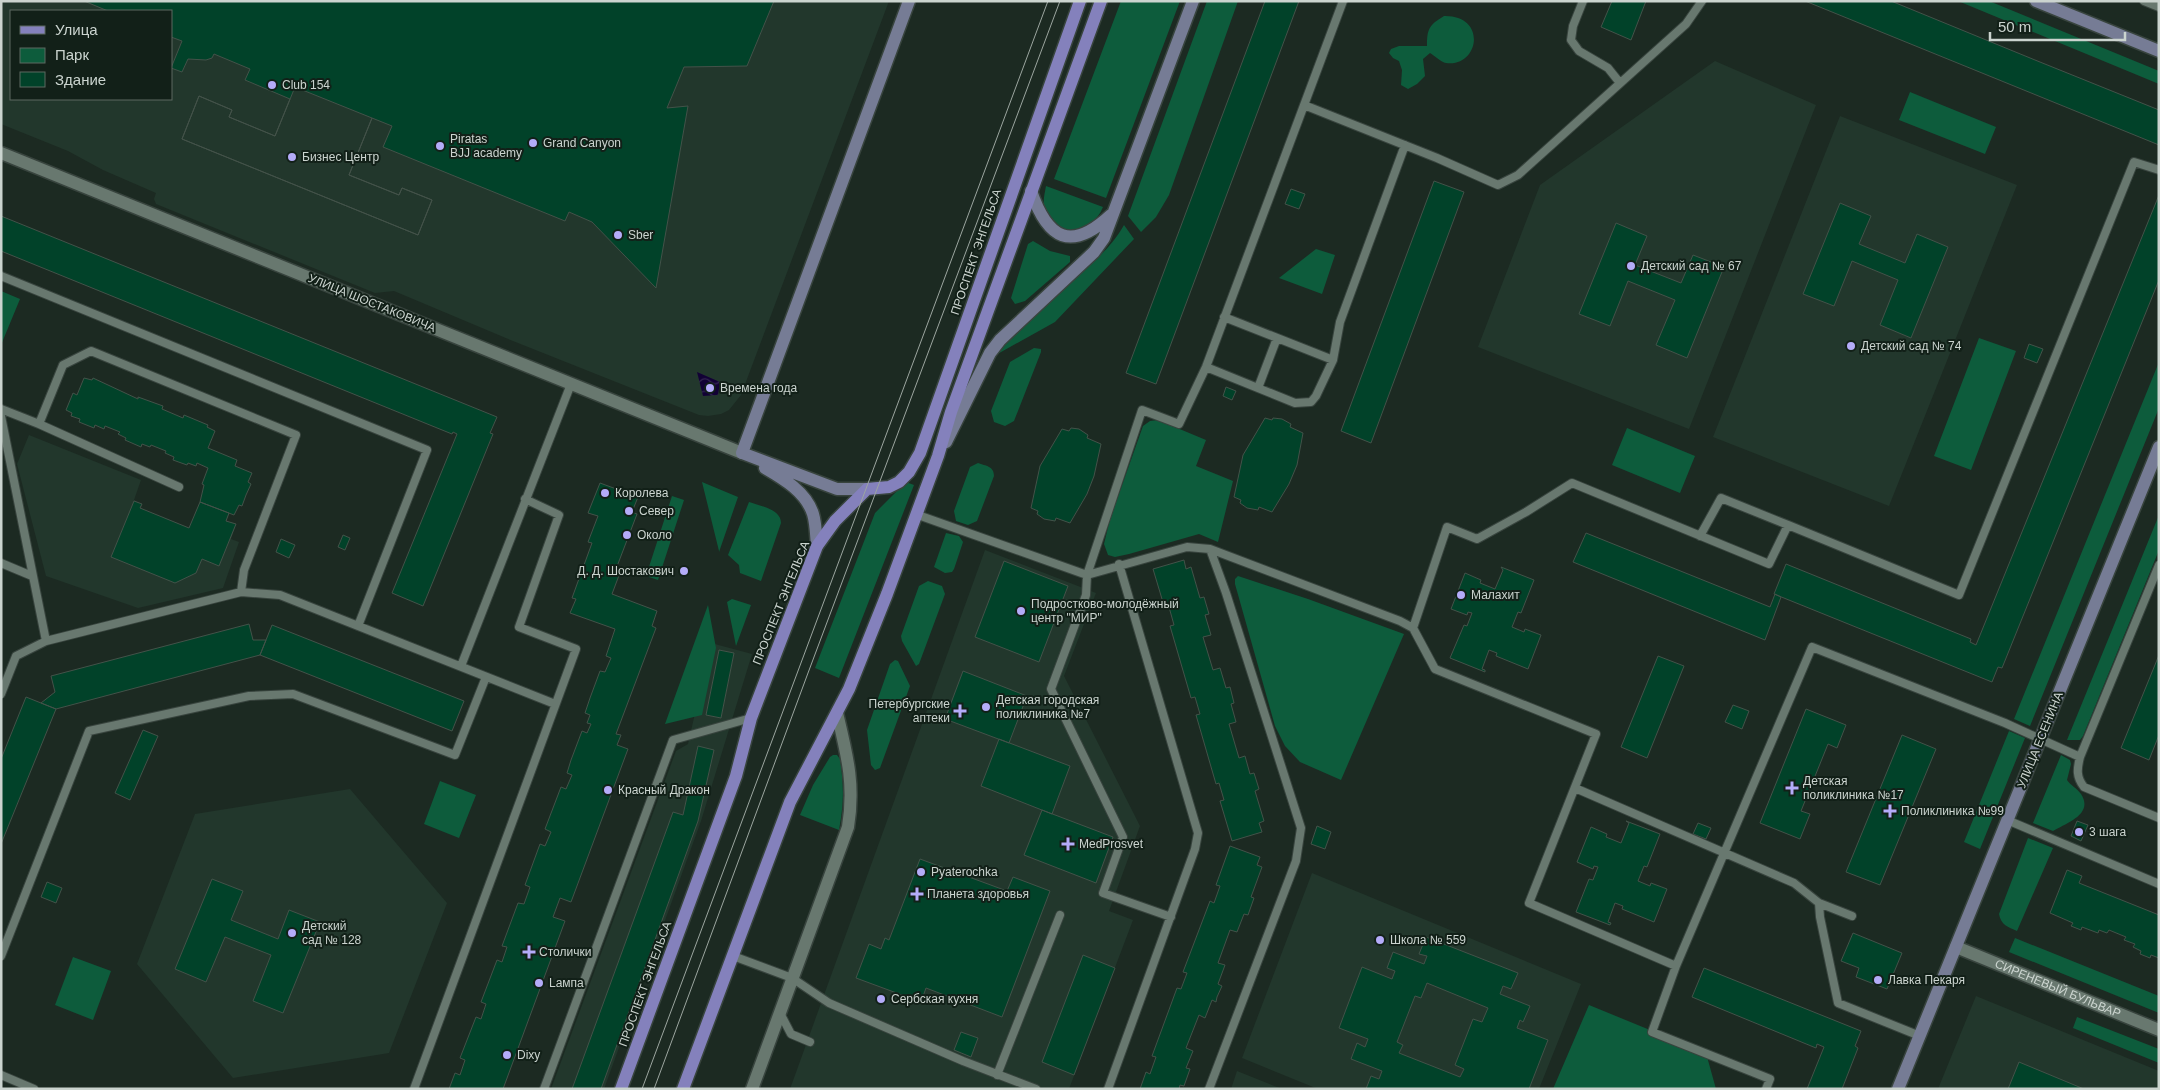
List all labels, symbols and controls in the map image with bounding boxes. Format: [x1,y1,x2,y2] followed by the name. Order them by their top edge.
[10,10,172,100] legend
[1990,10,2125,42] scale bar
[1998,18,2031,35] text: 50 m
[55,21,98,38] text: Улица
[55,46,89,63] text: Парк
[55,71,106,88] text: Здание
[282,78,330,92] place label: Club 154
[266,79,278,91] marker: Club 154
[450,132,522,160] place label: Piratas BJJ academy
[543,136,621,150] place label: Grand Canyon
[527,137,539,149] marker: Grand Canyon
[434,140,446,152] marker: Piratas BJJ academy
[302,150,379,164] place label: Бизнес Центр
[286,151,298,163] marker: Бизнес Центр
[948,187,1004,317] street label: ПРОСПЕКТ ЭНГЕЛЬСА
[628,228,653,242] place label: Sber
[612,229,624,241] marker: Sber
[1641,259,1742,273] place label: Детский сад № 67
[1625,260,1637,272] marker: Детский сад № 67
[306,271,438,335] street label: УЛИЦА ШОСТАКОВИЧА
[1861,339,1962,353] place label: Детский сад № 74
[1845,340,1857,352] marker: Детский сад № 74
[720,381,797,395] place label: Времена года
[704,382,716,394] marker: Времена года
[615,486,669,500] place label: Королева
[599,487,611,499] marker: Королева
[639,504,674,518] place label: Север
[623,505,635,517] marker: Север
[637,528,672,542] place label: Около
[621,529,633,541] marker: Около
[750,539,812,667] street label: ПРОСПЕКТ ЭНГЕЛЬСА
[577,564,674,578] place label: Д. Д. Шостакович
[678,565,690,577] marker: Д. Д. Шостакович
[1471,588,1520,602] place label: Малахит
[1455,589,1467,601] marker: Малахит
[1031,597,1179,625] place label: Подростково-молодёжный центр "МИР"
[1015,605,1027,617] marker: Подростково-молодёжный центр "МИР"
[2014,690,2066,790] street label: УЛИЦА ЕСЕНИНА
[996,693,1099,721] place label: Детская городская поликлиника №7
[869,697,950,725] place label: Петербургские аптеки
[980,701,992,713] marker: Детская городская поликлиника №7
[954,705,966,717] marker: Петербургские аптеки
[1803,774,1904,802] place label: Детская поликлиника №17
[1785,781,1799,795] marker: Детская поликлиника №17
[618,783,710,797] place label: Красный Дракон
[602,784,614,796] marker: Красный Дракон
[1883,804,1897,818] marker: Поликлиника №99
[1901,804,2004,818] place label: Поликлиника №99
[2089,825,2126,839] place label: 3 шага
[2073,826,2085,838] marker: 3 шага
[1061,837,1075,851] marker: MedProsvet
[1079,837,1144,851] place label: MedProsvet
[931,865,998,879] place label: Pyaterochka
[915,866,927,878] marker: Pyaterochka
[927,887,1029,901] place label: Планета здоровья
[911,888,923,900] marker: Планета здоровья
[302,919,362,947] place label: Детский сад № 128
[616,919,674,1049] street label: ПРОСПЕКТ ЭНГЕЛЬСА
[286,927,298,939] marker: Детский сад № 128
[1390,933,1466,947] place label: Школа № 559
[1374,934,1386,946] marker: Школа № 559
[539,945,591,959] place label: Столички
[523,946,535,958] marker: Столички
[1993,957,2123,1021] street label: СИРЕНЕВЫЙ БУЛЬВАР
[1888,973,1965,987] place label: Лавка Пекаря
[1872,974,1884,986] marker: Лавка Пекаря
[549,976,584,990] place label: Lампа
[533,977,545,989] marker: Lампа
[891,992,978,1006] place label: Сербская кухня
[875,993,887,1005] marker: Сербская кухня
[517,1048,540,1062] place label: Dixy
[501,1049,513,1061] marker: Dixy

